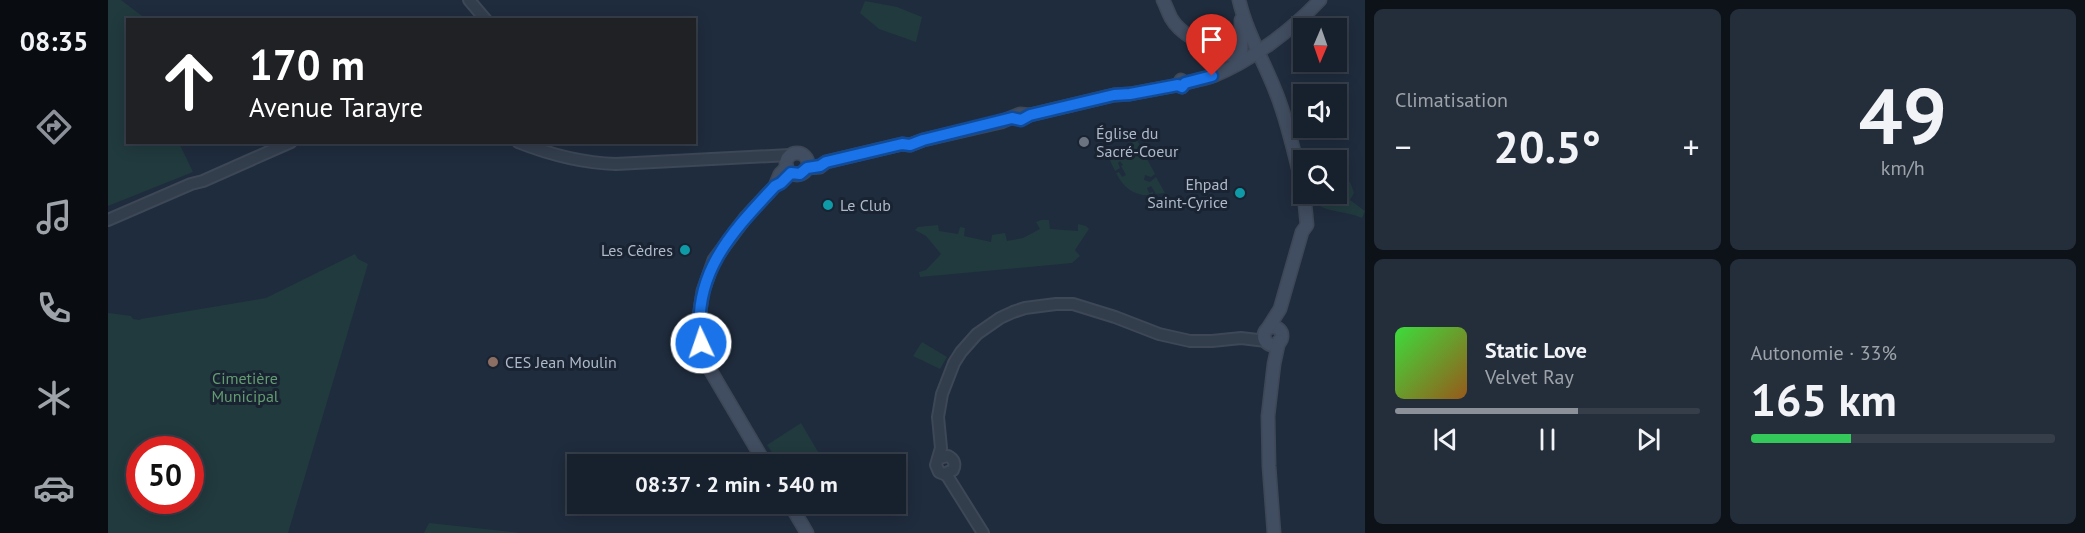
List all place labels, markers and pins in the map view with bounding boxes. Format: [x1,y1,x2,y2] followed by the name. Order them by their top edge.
[1186,14,1237,76] pin
[1096,123,1179,161] place label: Église du Sacré-Coeur
[1077,135,1091,149] marker: Église du Sacré-Coeur
[1147,174,1228,212] place label: Ehpad Saint-Cyrice
[1233,186,1247,200] marker: Ehpad Saint-Cyrice
[840,195,891,215] place label: Le Club
[821,198,835,212] marker: Le Club
[601,240,673,260] place label: Les Cèdres
[678,243,692,257] marker: Les Cèdres
[505,352,617,372] place label: CES Jean Moulin
[486,355,500,369] marker: CES Jean Moulin

